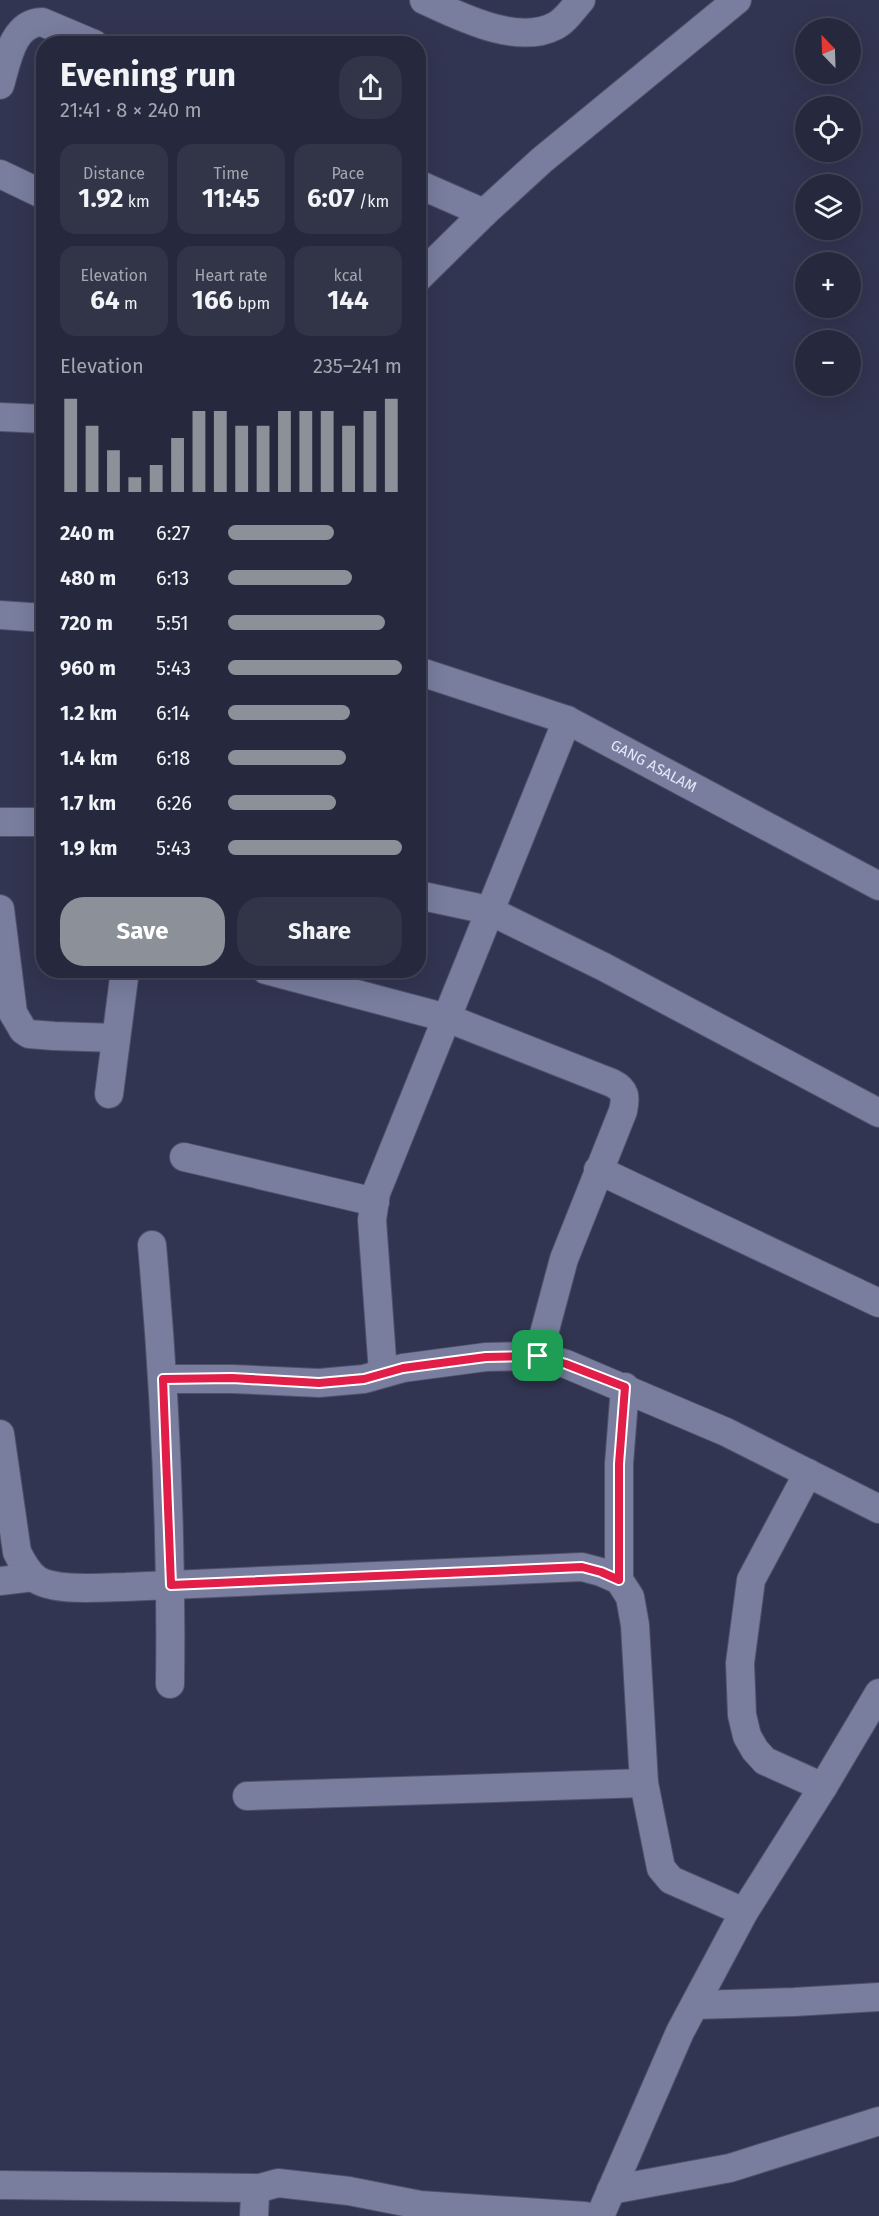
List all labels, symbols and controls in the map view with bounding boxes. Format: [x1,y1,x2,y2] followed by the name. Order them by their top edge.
[795,18,861,84] north arrow
[795,18,861,396] map controls
[60,55,236,95] text: Evening run
[339,56,402,119] button: share
[795,96,861,162] button: locate
[60,98,202,122] text: 21:41 · 8 × 240 m
[83,164,145,183] text: Distance
[213,164,249,183] text: Time
[331,164,365,183] text: Pace
[795,174,861,240] button: layers
[78,183,124,214] text: 1.92
[202,183,260,214] text: 11:45
[307,183,355,214] text: 6:07
[124,192,150,211] text: km
[355,192,389,211] text: /km
[795,252,861,318] button: +
[80,266,148,285] text: Elevation
[195,266,267,285] text: Heart rate
[334,266,362,285] text: kcal
[90,285,120,316] text: 64
[192,285,233,316] text: 166
[327,285,369,316] text: 144
[120,294,138,313] text: m
[233,294,270,313] text: bpm
[795,330,861,396] button: −
[60,354,144,378] text: Elevation
[313,354,402,378] text: 235–241 m
[60,521,114,545] text: 240 m
[156,521,190,545] text: 6:27
[60,566,116,590] text: 480 m
[156,566,189,590] text: 6:13
[60,611,113,635] text: 720 m
[156,611,189,635] text: 5:51
[60,656,116,680] text: 960 m
[156,656,191,680] text: 5:43
[60,701,117,725] text: 1.2 km
[156,701,190,725] text: 6:14
[608,736,700,796] street label: GANG ASALAM
[60,746,118,770] text: 1.4 km
[156,746,190,770] text: 6:18
[60,791,116,815] text: 1.7 km
[156,791,192,815] text: 6:26
[60,836,118,860] text: 1.9 km
[156,836,191,860] text: 5:43
[60,897,225,966] button: Save
[237,897,402,966] button: Share
[512,1330,563,1381] pin
[521,1339,554,1372] icon: arrive

